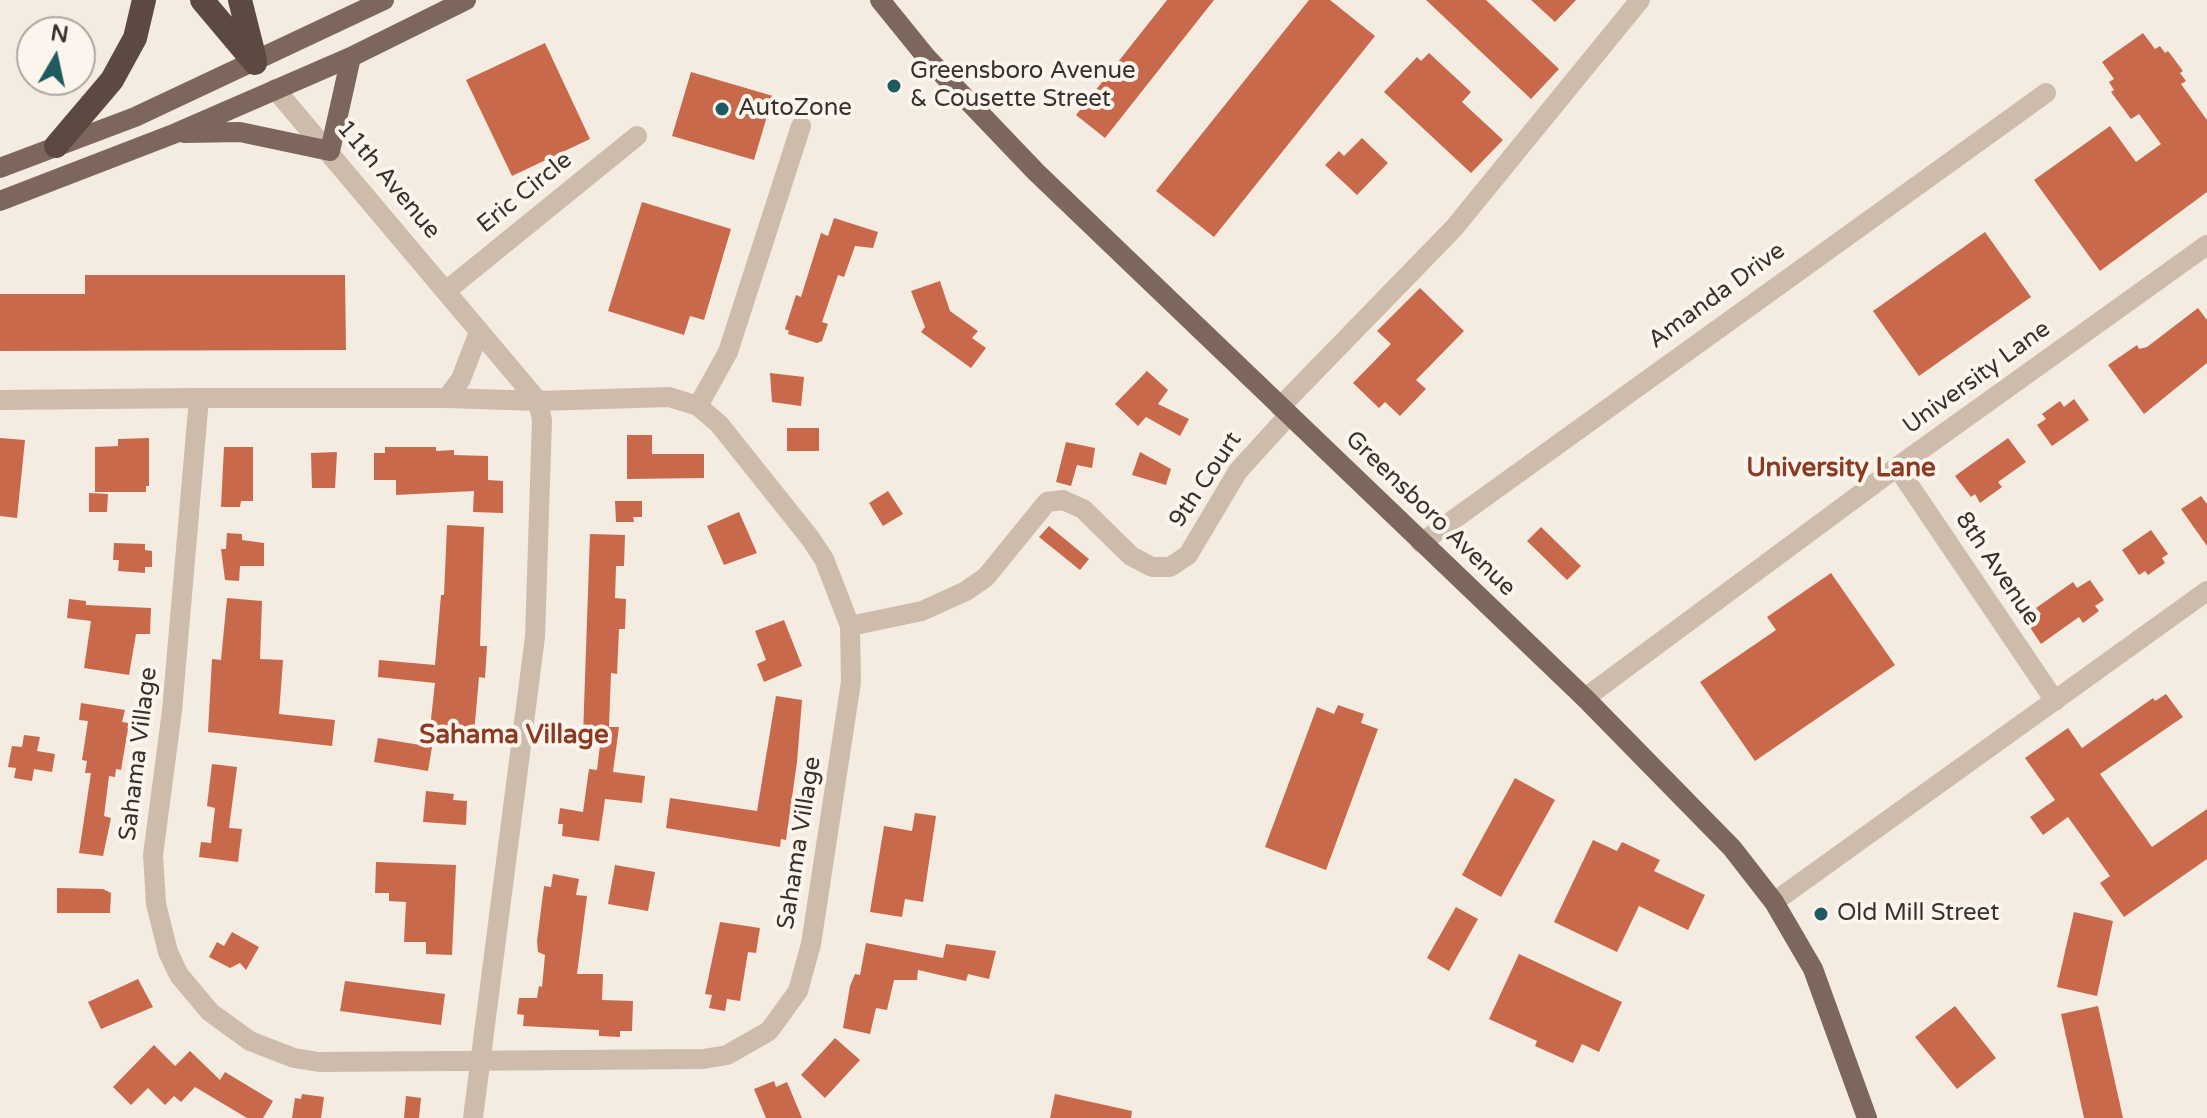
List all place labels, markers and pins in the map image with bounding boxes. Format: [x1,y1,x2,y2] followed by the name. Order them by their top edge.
[910,58,1136,114] place label: Greensboro Avenue & Cousette Street
[885,77,903,95] marker: Greensboro Avenue & Cousette Street
[738,95,852,123] place label: AutoZone
[713,100,731,118] marker: AutoZone
[1837,900,1999,928] place label: Old Mill Street
[1812,905,1830,923] marker: Old Mill Street

